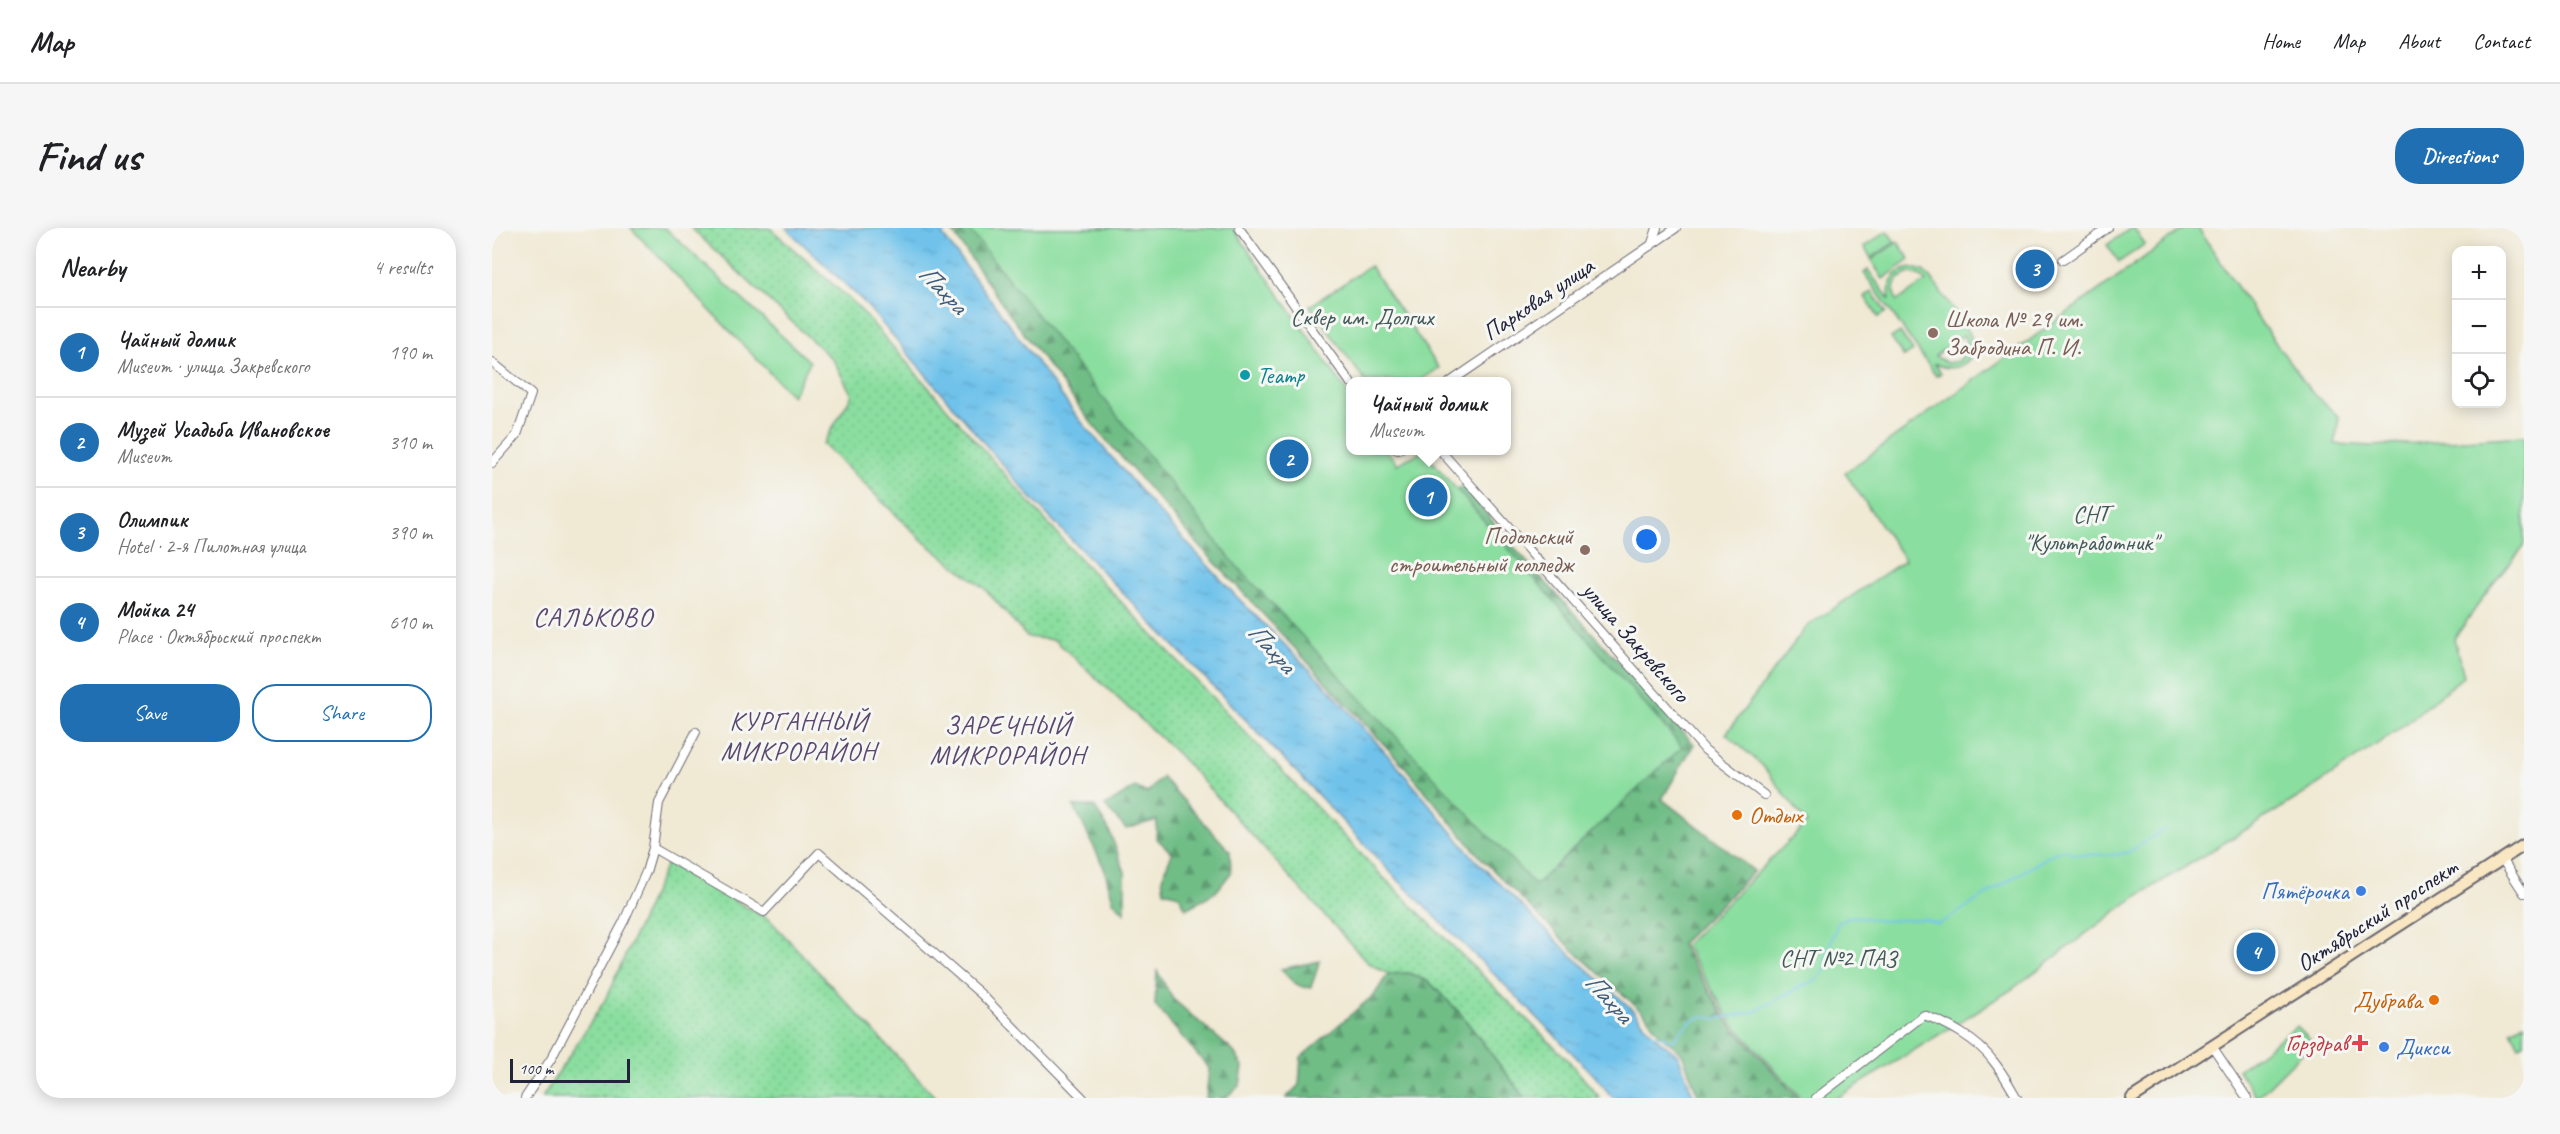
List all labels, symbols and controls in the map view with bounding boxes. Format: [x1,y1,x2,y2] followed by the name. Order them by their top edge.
[30,24,73,59] text: Map
[2262,28,2300,54] text: Home
[2333,28,2365,54] text: Map
[2398,28,2440,54] text: About
[2473,28,2530,54] text: Contact
[2395,128,2524,184] button: Directions
[36,130,141,183] text: Find us
[2016,246,2054,291] pin: 3
[2452,246,2506,408] map controls
[2452,246,2506,300] button: +
[1477,250,1601,347] street label: Парковая улица
[60,251,125,284] text: Nearby
[373,255,432,280] text: 4 results
[912,257,976,323] water label: Пахра
[2452,300,2506,354] button: −
[1290,302,1435,332] park label: Сквер им. Долгих
[1945,304,2083,362] place label: Школа № 29 им. Забродина П. И.
[117,326,235,354] text: Чайный домик
[1926,326,1940,340] marker: Школа № 29 им. Забродина П. И.
[75,340,84,365] text: 1
[389,340,432,365] text: 190 m
[117,354,310,379] text: Museum · улица Закревского
[2452,354,2506,408] button: locate
[1257,360,1306,390] place label: Театр
[1238,368,1252,382] marker: Театр
[1346,377,1511,455] popup
[1369,390,1488,418] text: Чайный домик
[117,416,329,444] text: Музей Усадьба Ивановское
[1369,418,1424,443] text: Museum
[75,430,84,455] text: 2
[389,430,432,455] text: 310 m
[1270,436,1308,482] pin: 2
[117,444,172,469] text: Museum
[1408,474,1448,520] pin: 1
[2024,499,2163,557] park label: СНТ "Культработник"
[117,506,187,534] text: Олимпик
[75,520,84,545] text: 3
[389,520,432,545] text: 390 m
[1389,521,1576,579] place label: Подольский строительный колледж
[1632,525,1661,554] your location
[117,534,306,559] text: Hotel · 2-я Пилотная улица
[1578,543,1592,557] marker: Подольский строительный колледж
[1574,574,1697,709] street label: улица Закревского
[117,596,194,624] text: Мойка 24
[533,600,654,634] district label: САЛЬКОВО
[75,610,84,635] text: 4
[389,610,432,635] text: 610 m
[1241,616,1305,682] water label: Пахра
[117,624,321,649] text: Place · Октябрьский проспект
[60,684,240,742] button: Save
[252,684,432,742] button: Share
[721,705,880,768] district label: КУРГАННЫЙ МИКРОРАЙОН
[930,709,1089,772] district label: ЗАРЕЧНЫЙ МИКРОРАЙОН
[1749,800,1804,830] place label: Отдых
[1730,808,1744,822] marker: Отдых
[2291,851,2464,978] street label: Октябрьский проспект
[2261,876,2350,906] place label: Пятёрочка
[2354,884,2368,898] marker: Пятёрочка
[2236,930,2276,974] pin: 4
[1780,943,1898,973] park label: СНТ №2 ПАЗ
[1578,966,1642,1032] water label: Пахра
[2353,985,2424,1015] place label: Дубрава
[2427,993,2441,1007] marker: Дубрава
[2286,1028,2352,1058] place label: Горздрав
[2396,1032,2451,1062] place label: Дикси
[2353,1036,2367,1050] marker: Горздрав
[2377,1040,2391,1054] marker: Дикси
[510,1056,630,1084] scale bar
[519,1059,553,1079] text: 100 m

